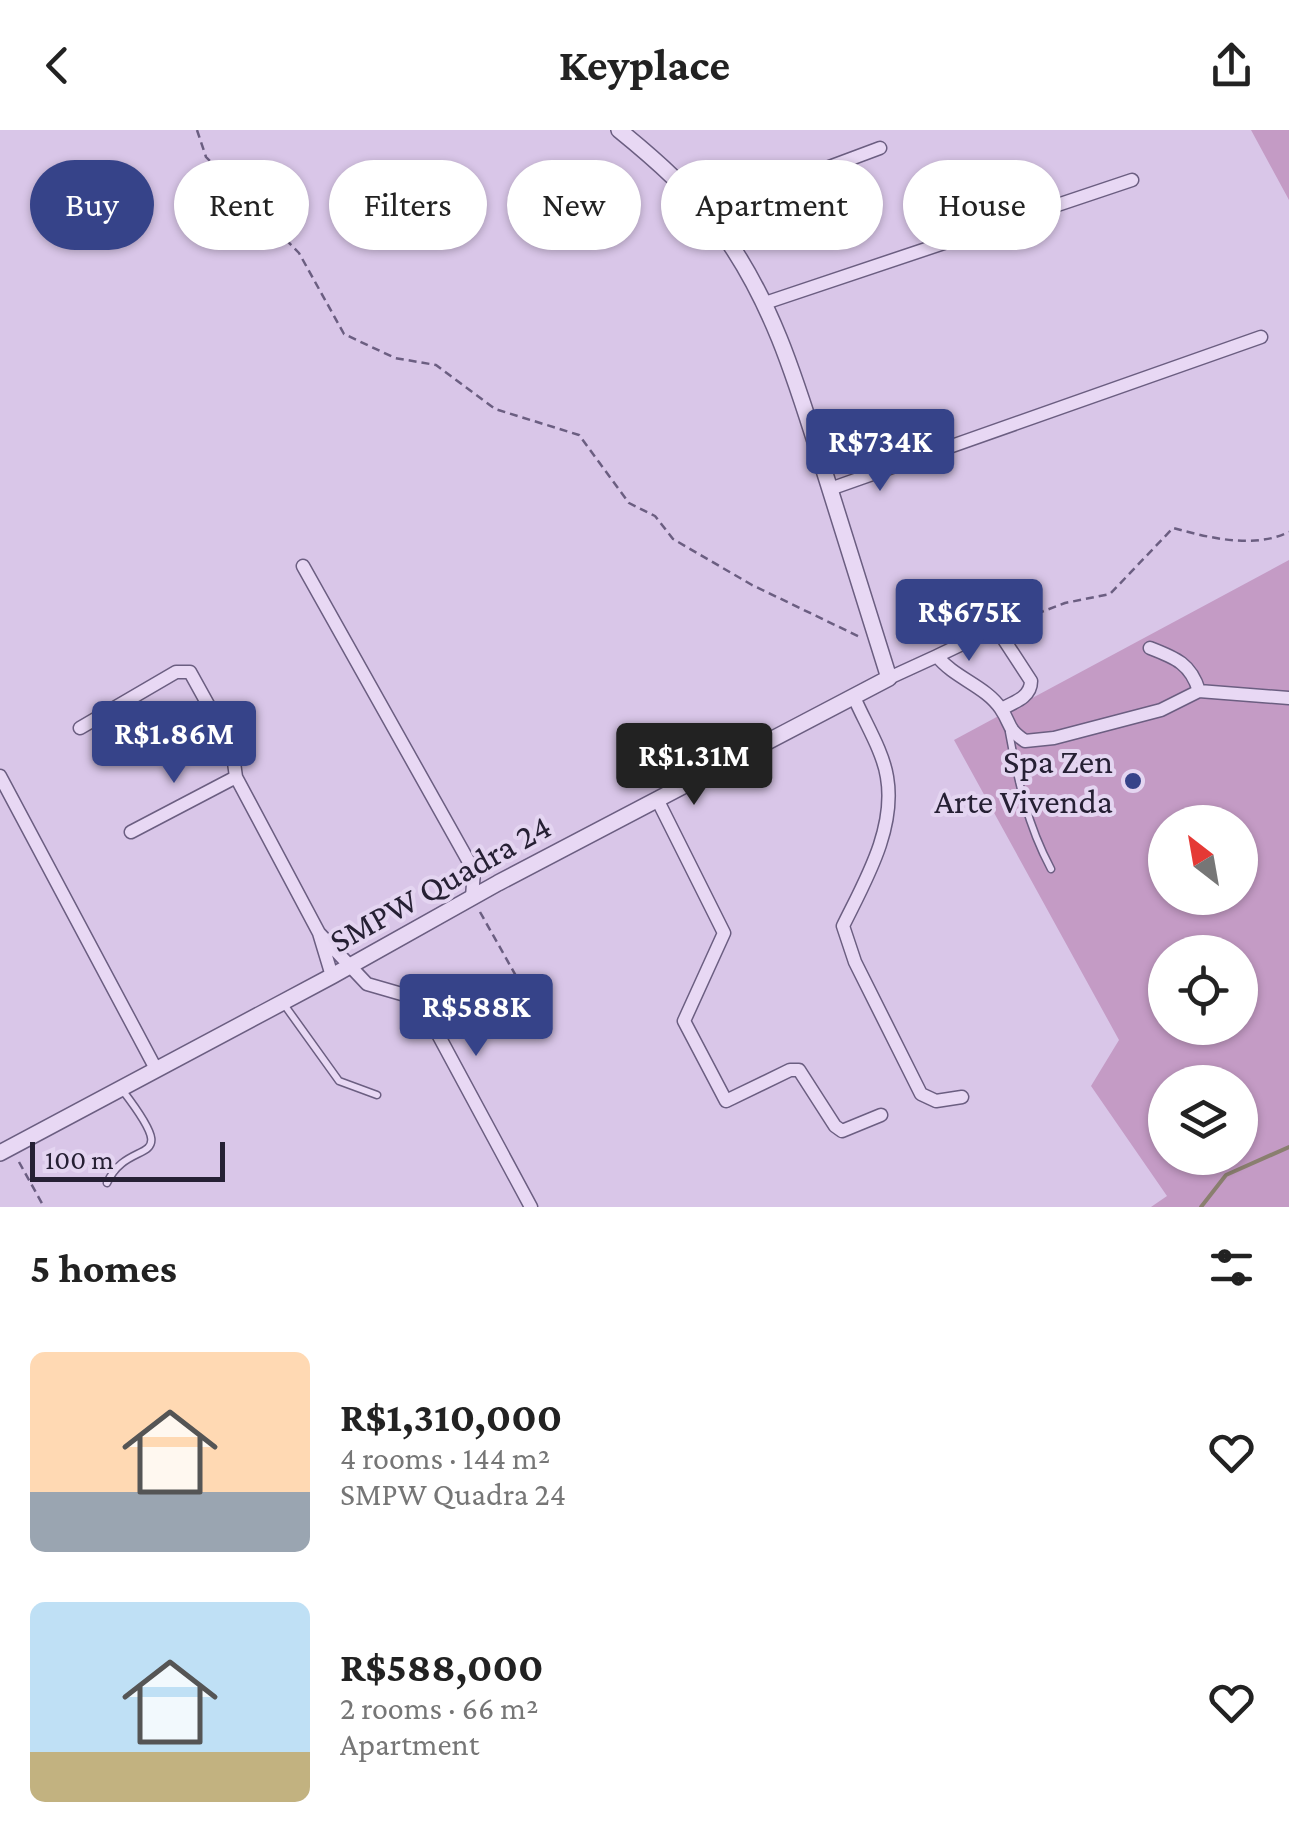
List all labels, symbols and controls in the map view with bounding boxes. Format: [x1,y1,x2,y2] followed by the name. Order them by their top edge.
[30,38,85,93] icon: back
[1204,38,1259,93] icon: share
[559,40,730,90] text: Keyplace
[30,160,154,250] chip: Buy
[174,160,309,250] chip: Rent
[329,160,487,250] chip: Filters
[507,160,641,250] chip: New
[661,160,883,250] chip: Apartment
[903,160,1061,250] chip: House
[799,409,961,494] pin: R$734K
[828,423,932,459] text: R$734K
[888,579,1050,664] pin: R$675K
[918,593,1020,629] text: R$675K
[82,701,266,786] pin: R$1.86M
[114,715,234,751] text: R$1.86M
[602,723,786,808] pin: R$1.31M
[638,737,750,773] text: R$1.31M
[934,742,1113,821] place label: Spa Zen Arte Vivenda
[1122,770,1144,792] marker: Spa Zen Arte Vivenda
[1148,805,1258,915] north arrow
[1148,805,1258,1175] map controls
[323,806,558,960] street label: SMPW Quadra 24
[1148,935,1258,1045] button: locate
[395,974,557,1059] pin: R$588K
[422,988,530,1024] text: R$588K
[1148,1065,1258,1175] button: layers
[30,1137,225,1182] scale bar
[45,1144,114,1175] text: 100 m
[1204,1240,1259,1295] icon: filters
[30,1244,177,1291] text: 5 homes
[110,1392,230,1512] icon: home
[340,1393,562,1440] text: R$1,310,000
[1204,1425,1259,1480] icon: heart
[340,1440,550,1476] text: 4 rooms · 144 m²
[340,1476,566,1512] text: SMPW Quadra 24
[110,1642,230,1762] icon: home
[340,1643,543,1690] text: R$588,000
[1204,1675,1259,1730] icon: heart
[340,1690,538,1726] text: 2 rooms · 66 m²
[340,1726,479,1762] text: Apartment

